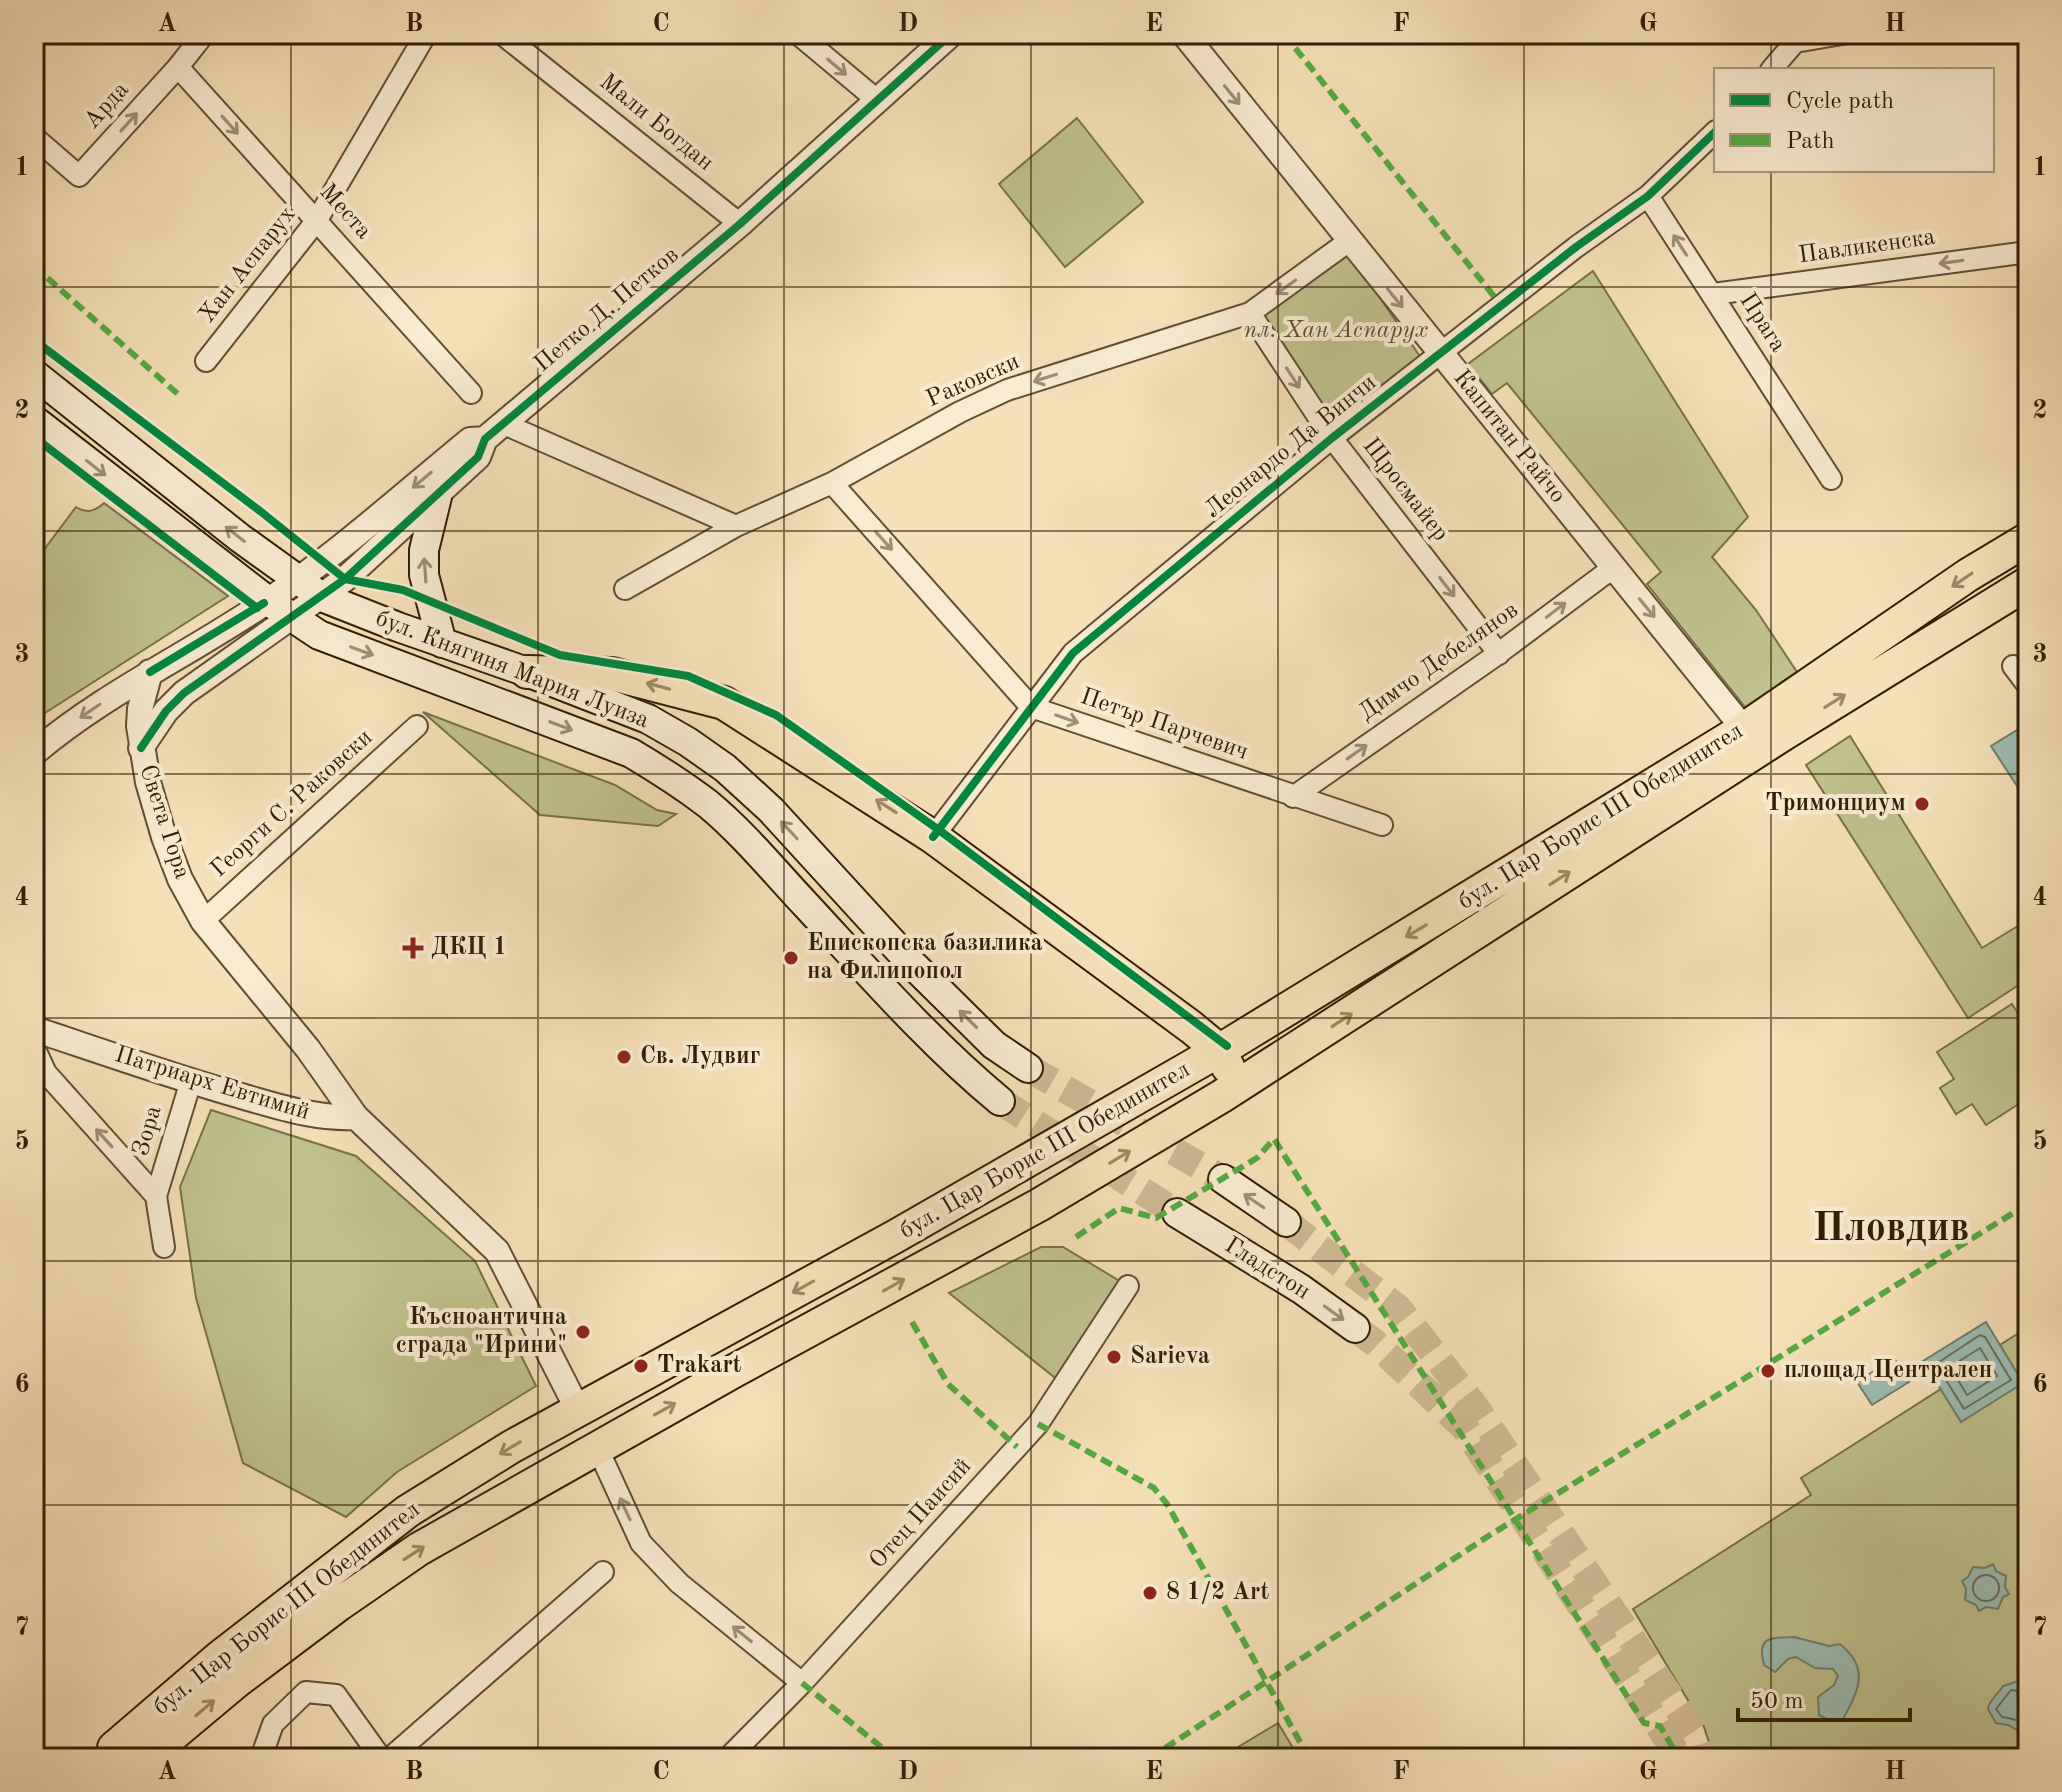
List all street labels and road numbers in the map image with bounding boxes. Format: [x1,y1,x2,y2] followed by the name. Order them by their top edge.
[594,70,718,176] street label: Мали Богдан
[80,78,134,134] street label: Арда
[314,180,376,244] street label: Места
[195,202,301,328] street label: Хан Аспарух
[1797,226,1937,268] street label: Павликенска
[530,243,684,377] street label: Петко Д. Петков
[1734,289,1790,357] street label: Прага
[923,350,1023,412] street label: Раковски
[1448,366,1570,508] street label: Капитан Райчо
[1201,371,1381,523] street label: Леонардо Да Винчи
[1357,434,1453,546] street label: Щросмайер
[1355,598,1523,726] street label: Димчо Дебелянов
[372,607,652,733] street label: бул. Княгиня Мария Луиза
[1077,685,1251,765] street label: Петър Парчевич
[1455,719,1747,915] street label: бул. Цар Борис III Обединител
[207,726,377,882] street label: Георги С. Раковски
[134,762,194,882] street label: Света Гора
[112,1043,312,1125] street label: Патриарх Евтимий
[896,1058,1194,1244] street label: бул. Цар Борис III Обединител
[129,1103,167,1159] street label: Зора
[1220,1233,1314,1305] street label: Гладстон
[866,1454,976,1574] street label: Отец Паисий
[149,1498,425,1720] street label: бул. Цар Борис III Обединител

